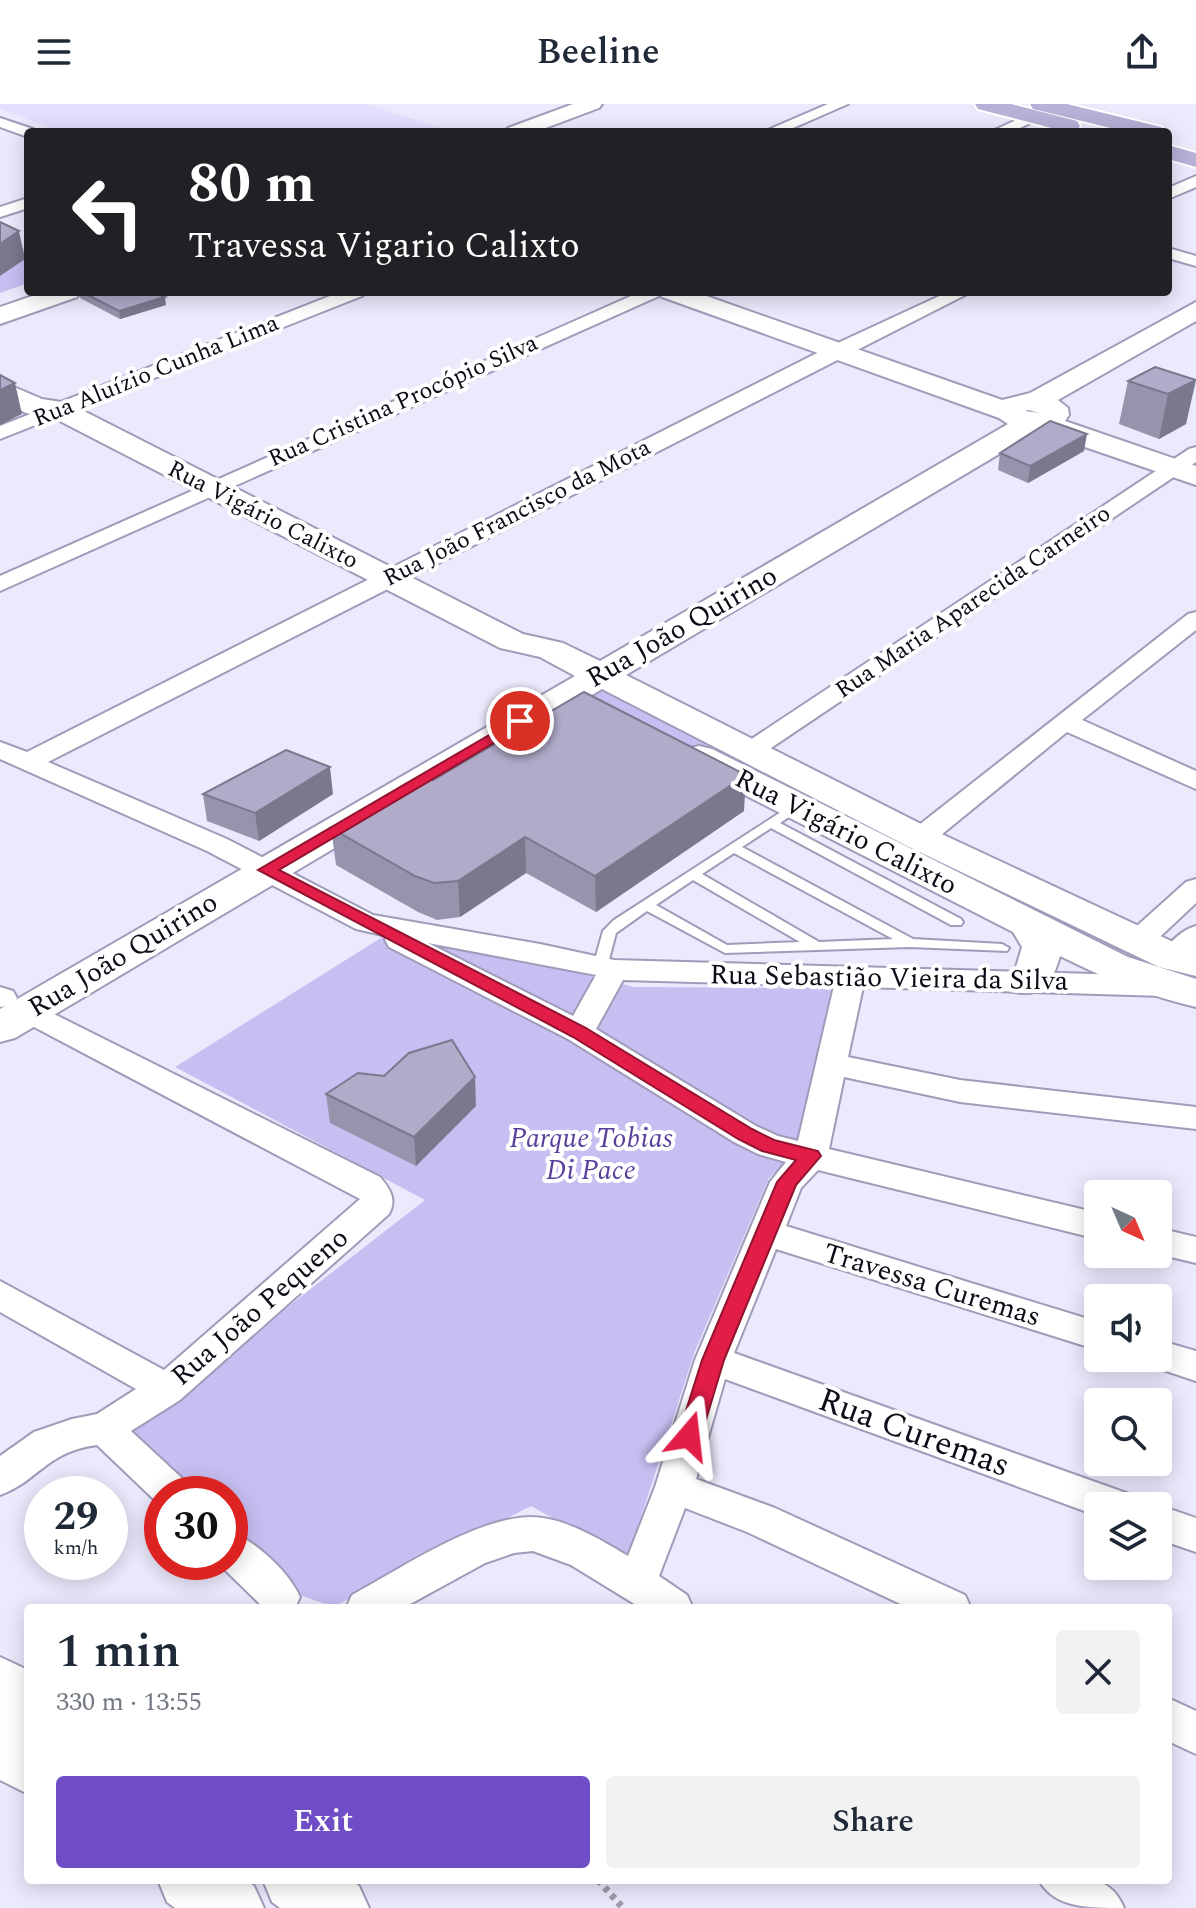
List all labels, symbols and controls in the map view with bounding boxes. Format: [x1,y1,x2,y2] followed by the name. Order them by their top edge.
[536,25,660,80] text: Beeline
[32,30,76,74] icon: menu
[1120,30,1164,74] icon: share
[188,142,315,227] text: 80 m
[56,160,160,264] icon: left
[188,219,580,274] text: Travessa Vigario Calixto
[28,305,285,437] street label: Rua Aluízio Cunha Lima
[262,325,544,477] street label: Rua Cristina Procópio Silva
[377,430,657,596] street label: Rua João Francisco da Mota
[161,451,365,579] street label: Rua Vigário Calixto
[828,496,1118,708] street label: Rua Maria Aparecida Carneiro
[578,555,786,699] street label: Rua João Quirino
[486,687,554,755] pin
[498,699,542,743] icon: arrive
[727,757,965,907] street label: Rua Vigário Calixto
[20,881,226,1029] street label: Rua João Quirino
[709,953,1069,1003] street label: Rua Sebastião Vieira da Silva
[509,1117,673,1192] park label: Parque Tobias Di Pace
[1084,1180,1172,1268] north arrow
[1084,1180,1172,1580] map controls
[162,1217,358,1397] street label: Rua João Pequeno
[818,1232,1046,1338] street label: Travessa Curemas
[1084,1284,1172,1372] button: sound
[811,1374,1017,1492] street label: Rua Curemas
[1084,1388,1172,1476] button: search
[647,1394,731,1478] position arrow
[144,1476,248,1580] speed limit sign: 30
[54,1487,98,1548] text: 29
[1084,1492,1172,1580] button: layers
[54,1533,99,1563] text: km/h
[56,1615,181,1688] text: 1 min
[1056,1630,1140,1714] button: close
[56,1682,202,1722] text: 330 m · 13:55
[56,1776,590,1868] button: Exit
[606,1776,1140,1868] button: Share

